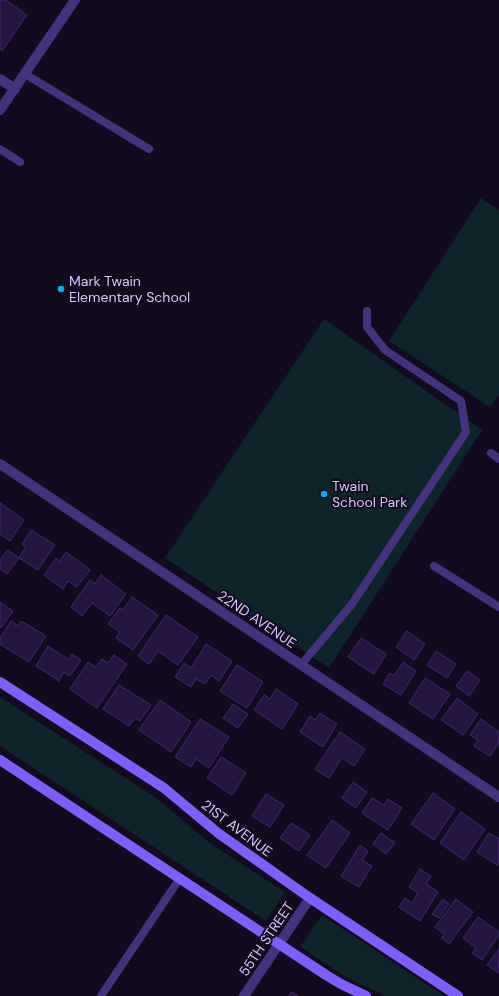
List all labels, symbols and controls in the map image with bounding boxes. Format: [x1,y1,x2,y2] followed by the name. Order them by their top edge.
[69,272,190,306] place label: Mark Twain Elementary School
[56,284,66,294] marker: Mark Twain Elementary School
[332,477,407,511] place label: Twain School Park
[319,489,329,499] marker: Twain School Park
[214,586,300,652] street label: 22ND AVENUE
[198,796,276,860] street label: 21ST AVENUE
[235,898,297,980] street label: 55TH STREET

